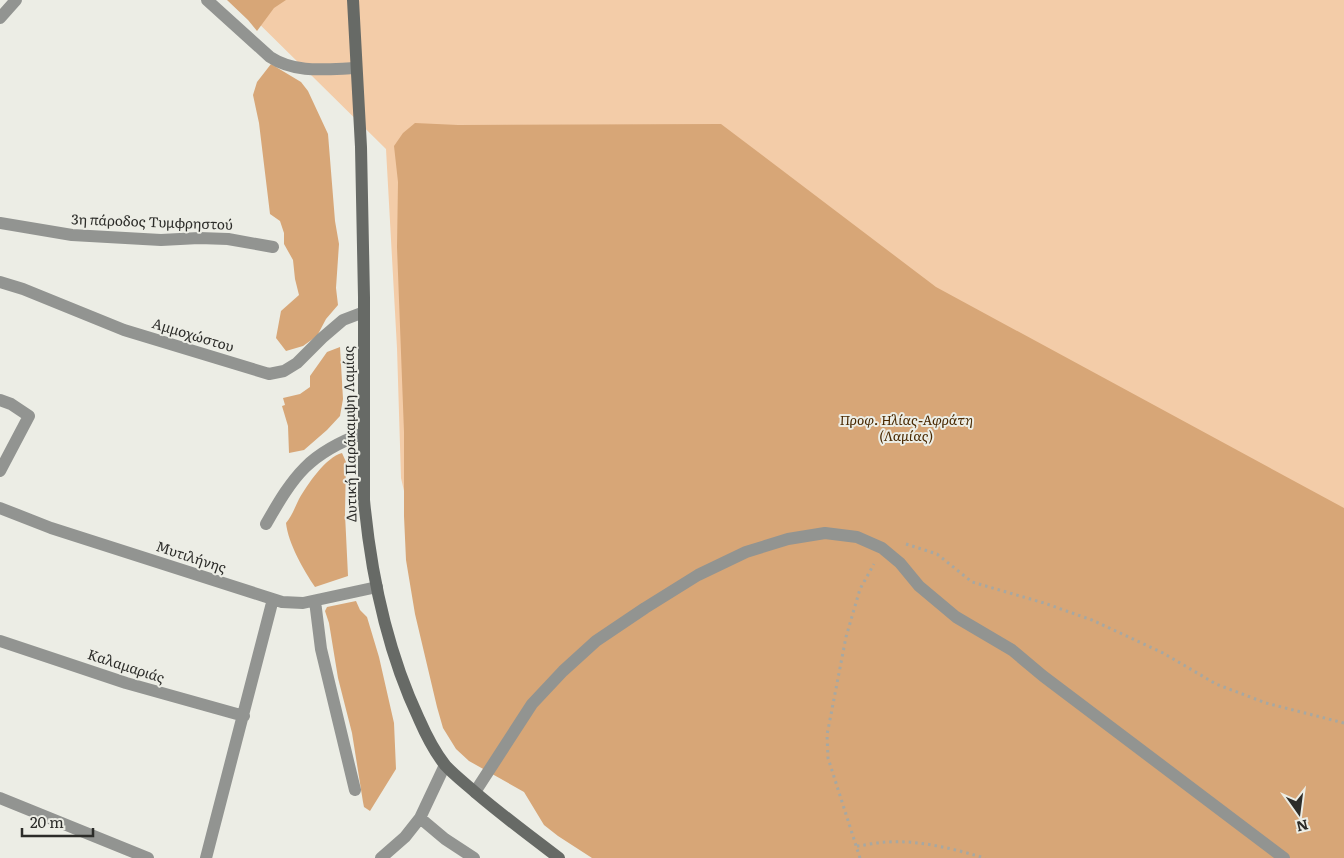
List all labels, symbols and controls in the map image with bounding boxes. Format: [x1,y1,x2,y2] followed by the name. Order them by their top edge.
[71,208,233,234] street label: 3η πάροδος Τυμφρηστού
[150,312,237,356] street label: Αμμοχώστου
[337,346,361,522] street label: Δυτική Παράκαμψη Λαμίας
[840,409,973,445] park label: Προφ. Ηλίας-Αφράτη (Λαμίας)
[154,535,229,577] street label: Μυτιλήνης
[85,643,167,687] street label: Καλαμαριάς
[1274,788,1324,838] north arrow
[22,806,94,838] scale bar
[30,810,64,833] text: 20 m
[1294,815,1311,838] text: N

